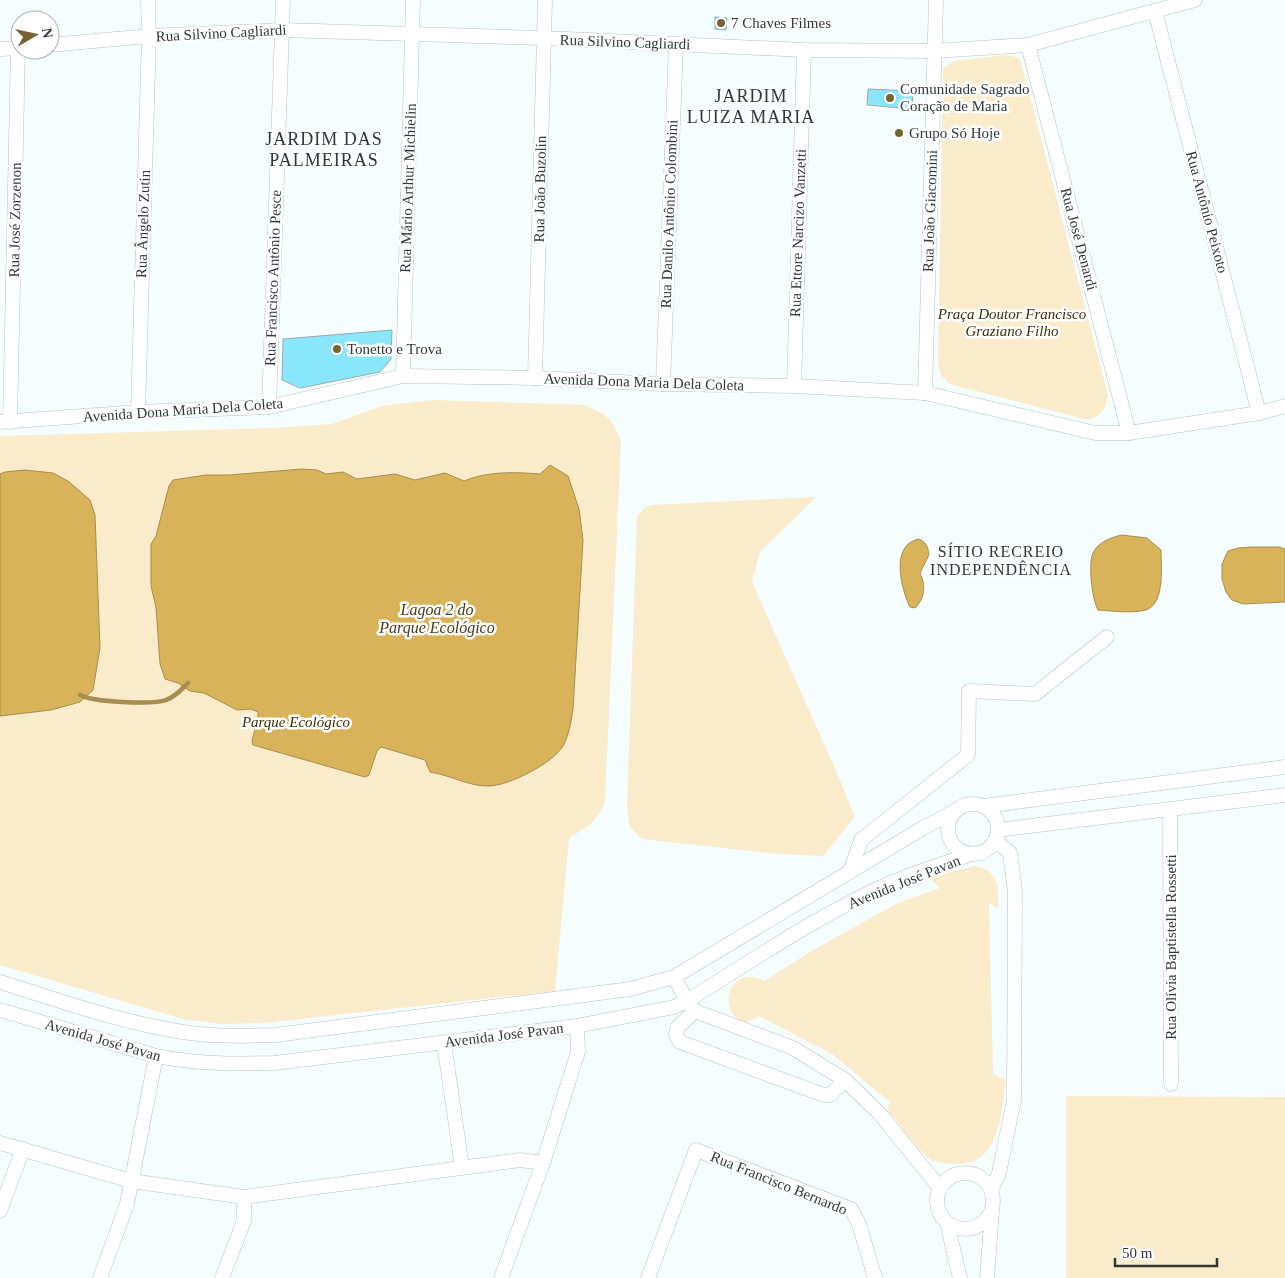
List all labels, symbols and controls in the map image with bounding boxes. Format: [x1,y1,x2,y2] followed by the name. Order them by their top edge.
[10,10,60,60] north arrow
[731,15,831,31] place label: 7 Chaves Filmes
[715,17,727,29] marker: 7 Chaves Filmes
[155,22,287,44] street label: Rua Silvino Cagliardi
[39,27,56,39] text: N
[559,32,691,52] street label: Rua Silvino Cagliardi
[900,81,1030,114] place label: Comunidade Sagrado Coração de Maria
[687,86,815,127] district label: JARDIM LUIZA MARIA
[884,92,896,104] marker: Comunidade Sagrado Coração de Maria
[397,102,419,273] street label: Rua Mário Arthur Michielin
[658,119,680,309] street label: Rua Danilo Antônio Colombini
[909,125,1000,141] place label: Grupo Só Hoje
[893,127,905,139] marker: Grupo Só Hoje
[265,129,383,170] district label: JARDIM DAS PALMEIRAS
[531,135,549,242] street label: Rua João Buzolin
[787,149,809,317] street label: Rua Ettore Narcizo Vanzetti
[1183,149,1231,275] street label: Rua Antônio Peixoto
[920,150,940,272] street label: Rua João Giacomini
[6,162,24,278] street label: Rua José Zorzenon
[133,169,153,278] street label: Rua Ângelo Zutin
[1058,186,1100,292] street label: Rua José Denardi
[262,189,284,366] street label: Rua Francisco Antônio Pesce
[937,306,1087,339] park label: Praça Doutor Francisco Graziano Filho
[347,341,442,357] place label: Tonetto e Trova
[331,343,343,355] marker: Tonetto e Trova
[544,371,745,394] street label: Avenida Dona Maria Dela Coleta
[82,395,284,425] street label: Avenida Dona Maria Dela Coleta
[930,542,1072,578] district label: SÍTIO RECREIO INDEPENDÊNCIA
[378,601,495,637] water label: Lagoa 2 do Parque Ecológico
[241,714,351,730] park label: Parque Ecológico
[846,852,963,912] street label: Avenida José Pavan
[1163,854,1179,1040] street label: Rua Olívia Baptistella Rossetti
[43,1016,163,1064] street label: Avenida José Pavan
[444,1020,565,1050] street label: Avenida José Pavan
[708,1148,850,1218] street label: Rua Francisco Bernardo
[1115,1236,1218,1268] scale bar
[1122,1245,1153,1261] text: 50 m

